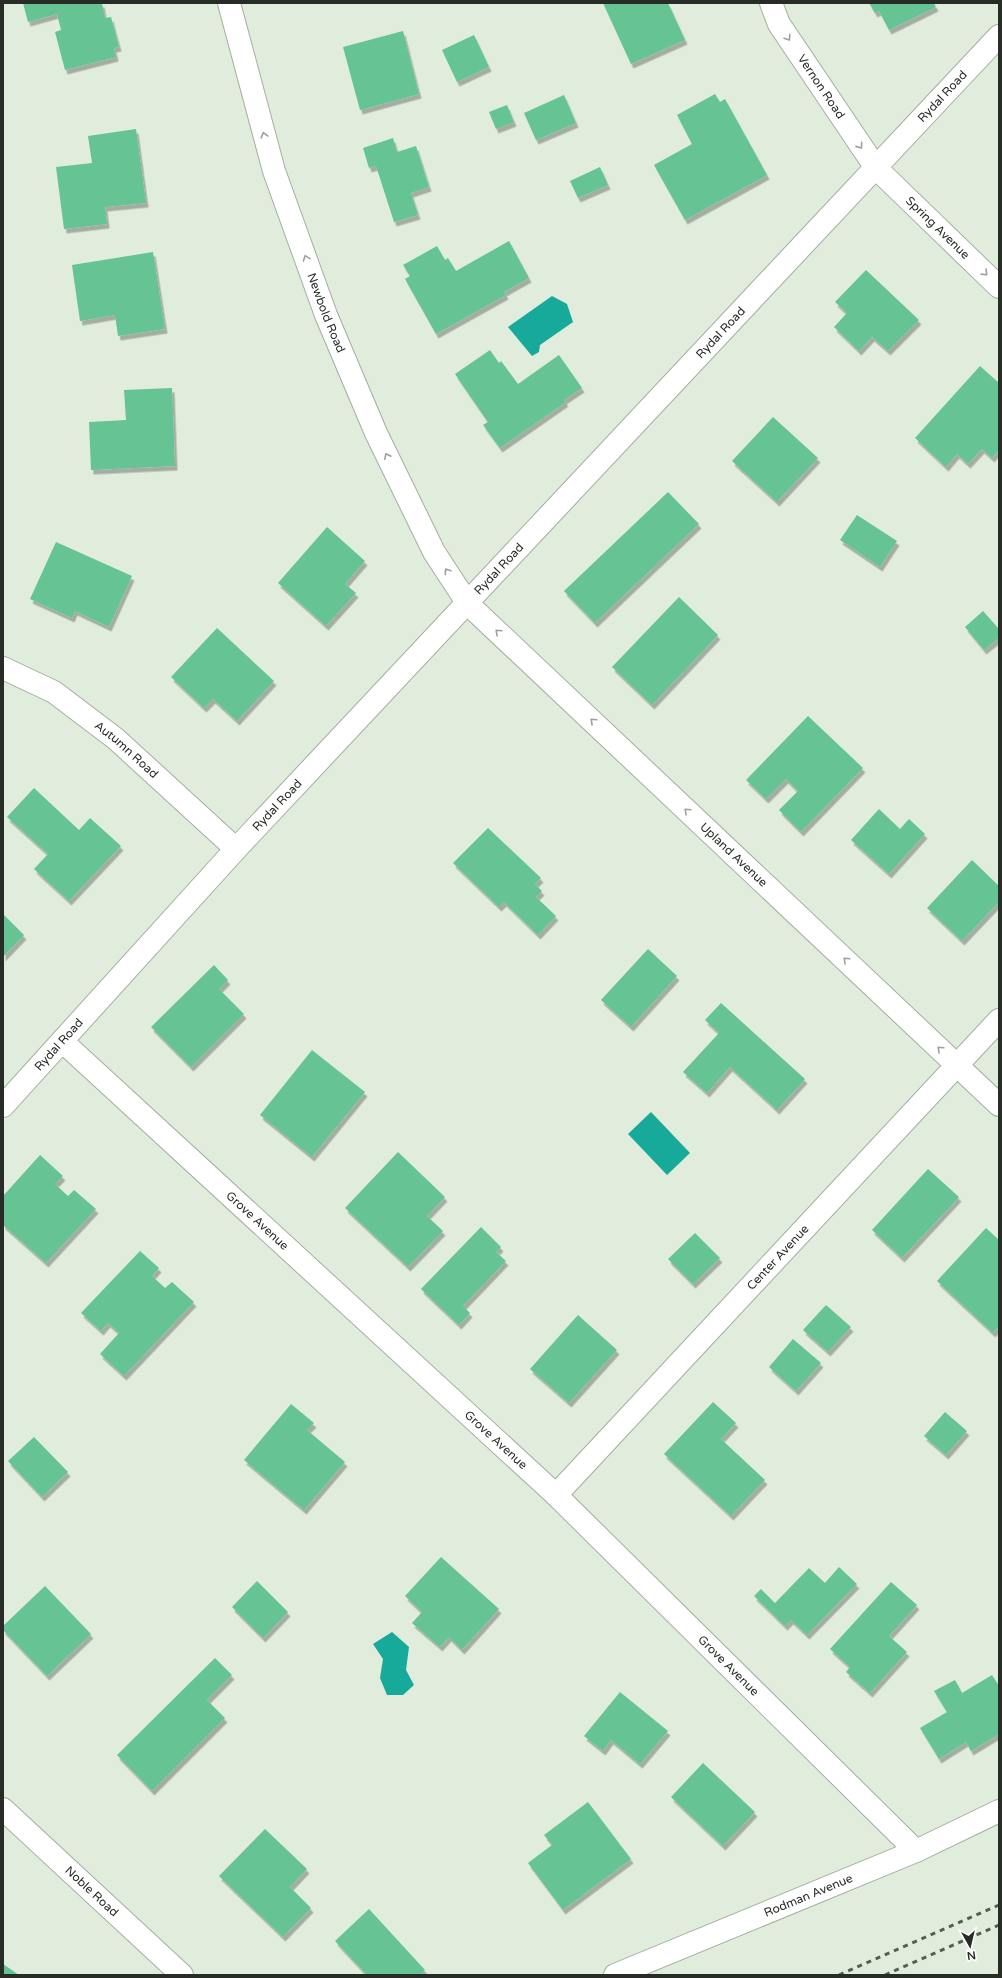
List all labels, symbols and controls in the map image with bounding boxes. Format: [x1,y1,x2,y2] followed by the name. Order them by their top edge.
[783,33,790,40] one-way arrow
[795,52,848,121] street label: Vernon Road
[915,68,970,125] street label: Rydal Road
[261,132,269,138] one-way arrow
[855,141,862,148] one-way arrow
[903,194,973,262] street label: Spring Avenue
[302,255,310,262] one-way arrow
[980,268,988,276] one-way arrow
[304,271,348,355] street label: Newbold Road
[693,304,748,361] street label: Rydal Road
[384,453,392,460] one-way arrow
[471,540,526,598] street label: Rydal Road
[444,568,452,575] one-way arrow
[496,630,503,637] one-way arrow
[92,718,161,781] street label: Autumn Road
[590,719,598,726] one-way arrow
[250,776,305,834] street label: Rydal Road
[685,808,692,815] one-way arrow
[697,820,770,890] street label: Upland Avenue
[843,957,851,965] one-way arrow
[32,1016,86,1073] street label: Rydal Road
[937,1046,945,1054] one-way arrow
[223,1188,292,1253] street label: Grove Avenue
[744,1222,812,1293] street label: Center Avenue
[462,1408,530,1472] street label: Grove Avenue
[695,1632,762,1699] street label: Grove Avenue
[62,1863,121,1919] street label: Noble Road
[762,1871,855,1920] street label: Rodman Avenue
[950,1926,990,1966] north arrow
[966,1948,977,1962] text: N

